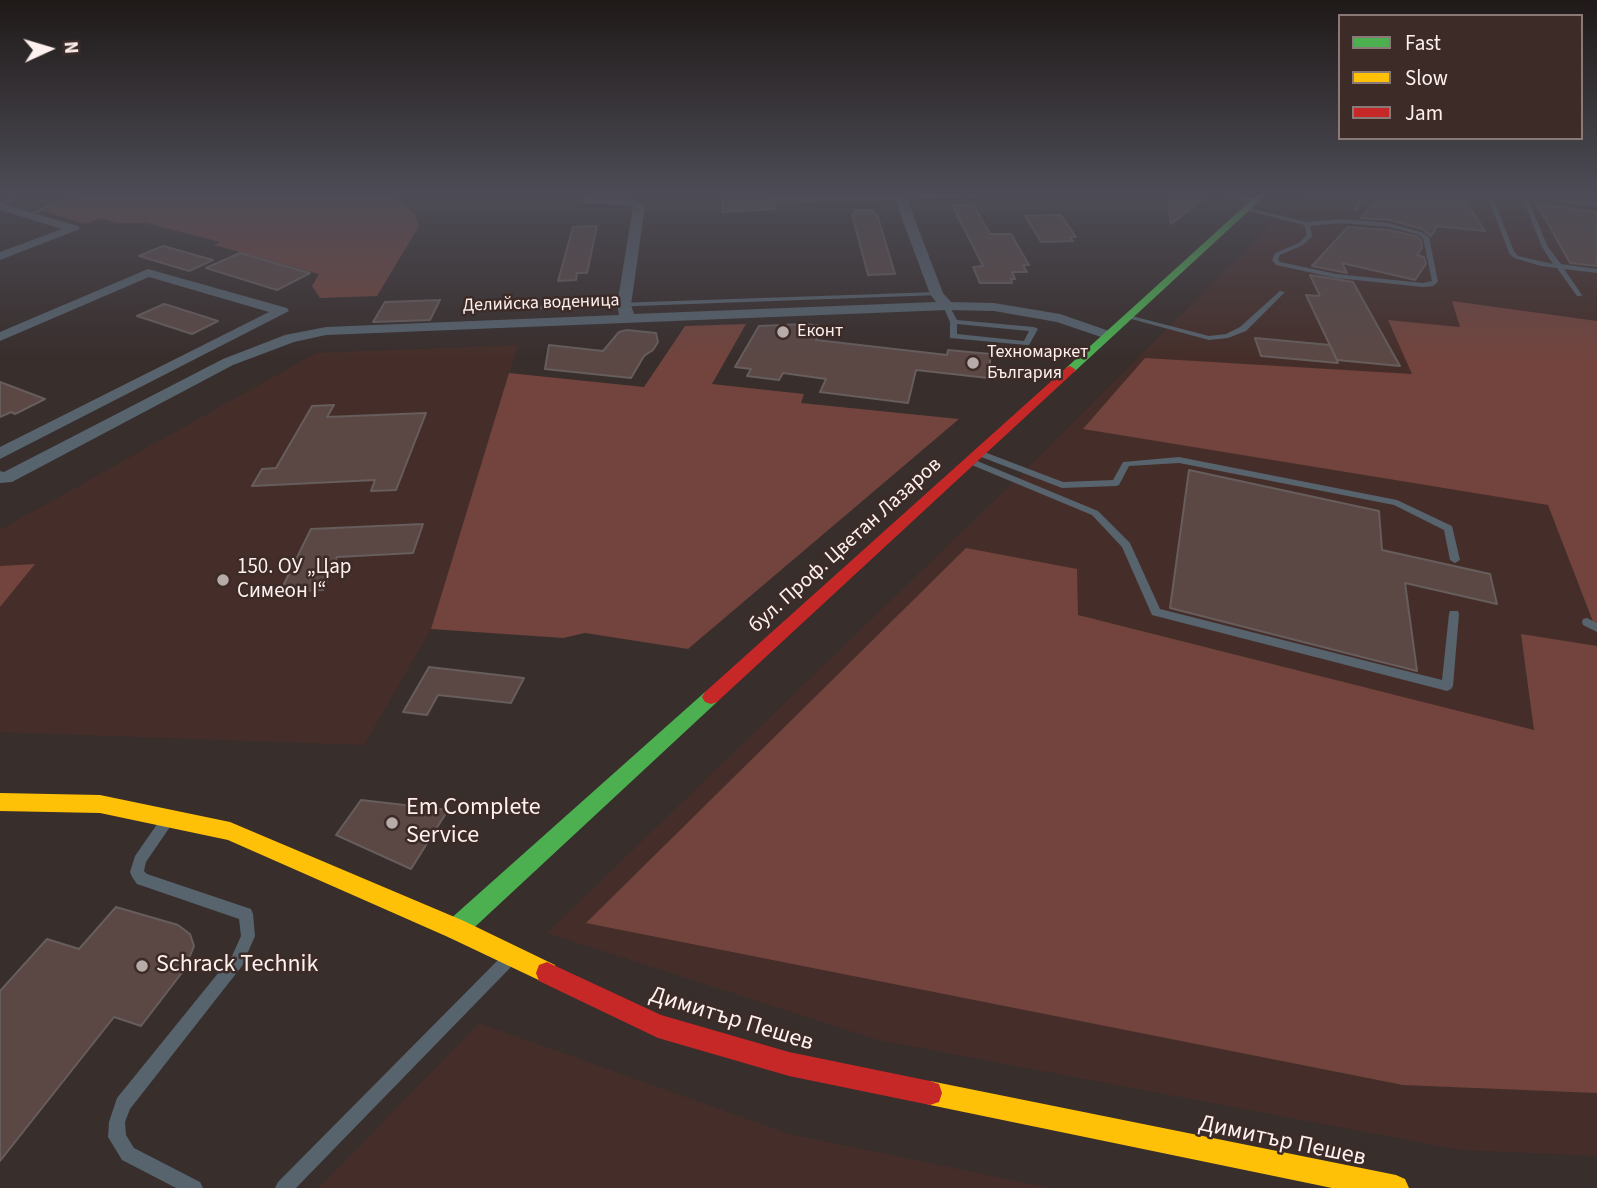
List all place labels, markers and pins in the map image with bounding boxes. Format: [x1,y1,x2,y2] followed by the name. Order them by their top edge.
[797,321,843,343] place label: Еконт
[775,324,791,340] marker: Еконт
[987,342,1088,384] place label: Техномаркет България
[965,355,981,371] marker: Техномаркет България
[237,555,351,605] place label: 150. ОУ „Цар Симеон I“
[215,572,231,588] marker: 150. ОУ „Цар Симеон I“
[406,795,541,851] place label: Em Complete Service
[384,815,400,831] marker: Em Complete Service
[156,952,318,980] place label: Schrack Technik
[134,958,150,974] marker: Schrack Technik

